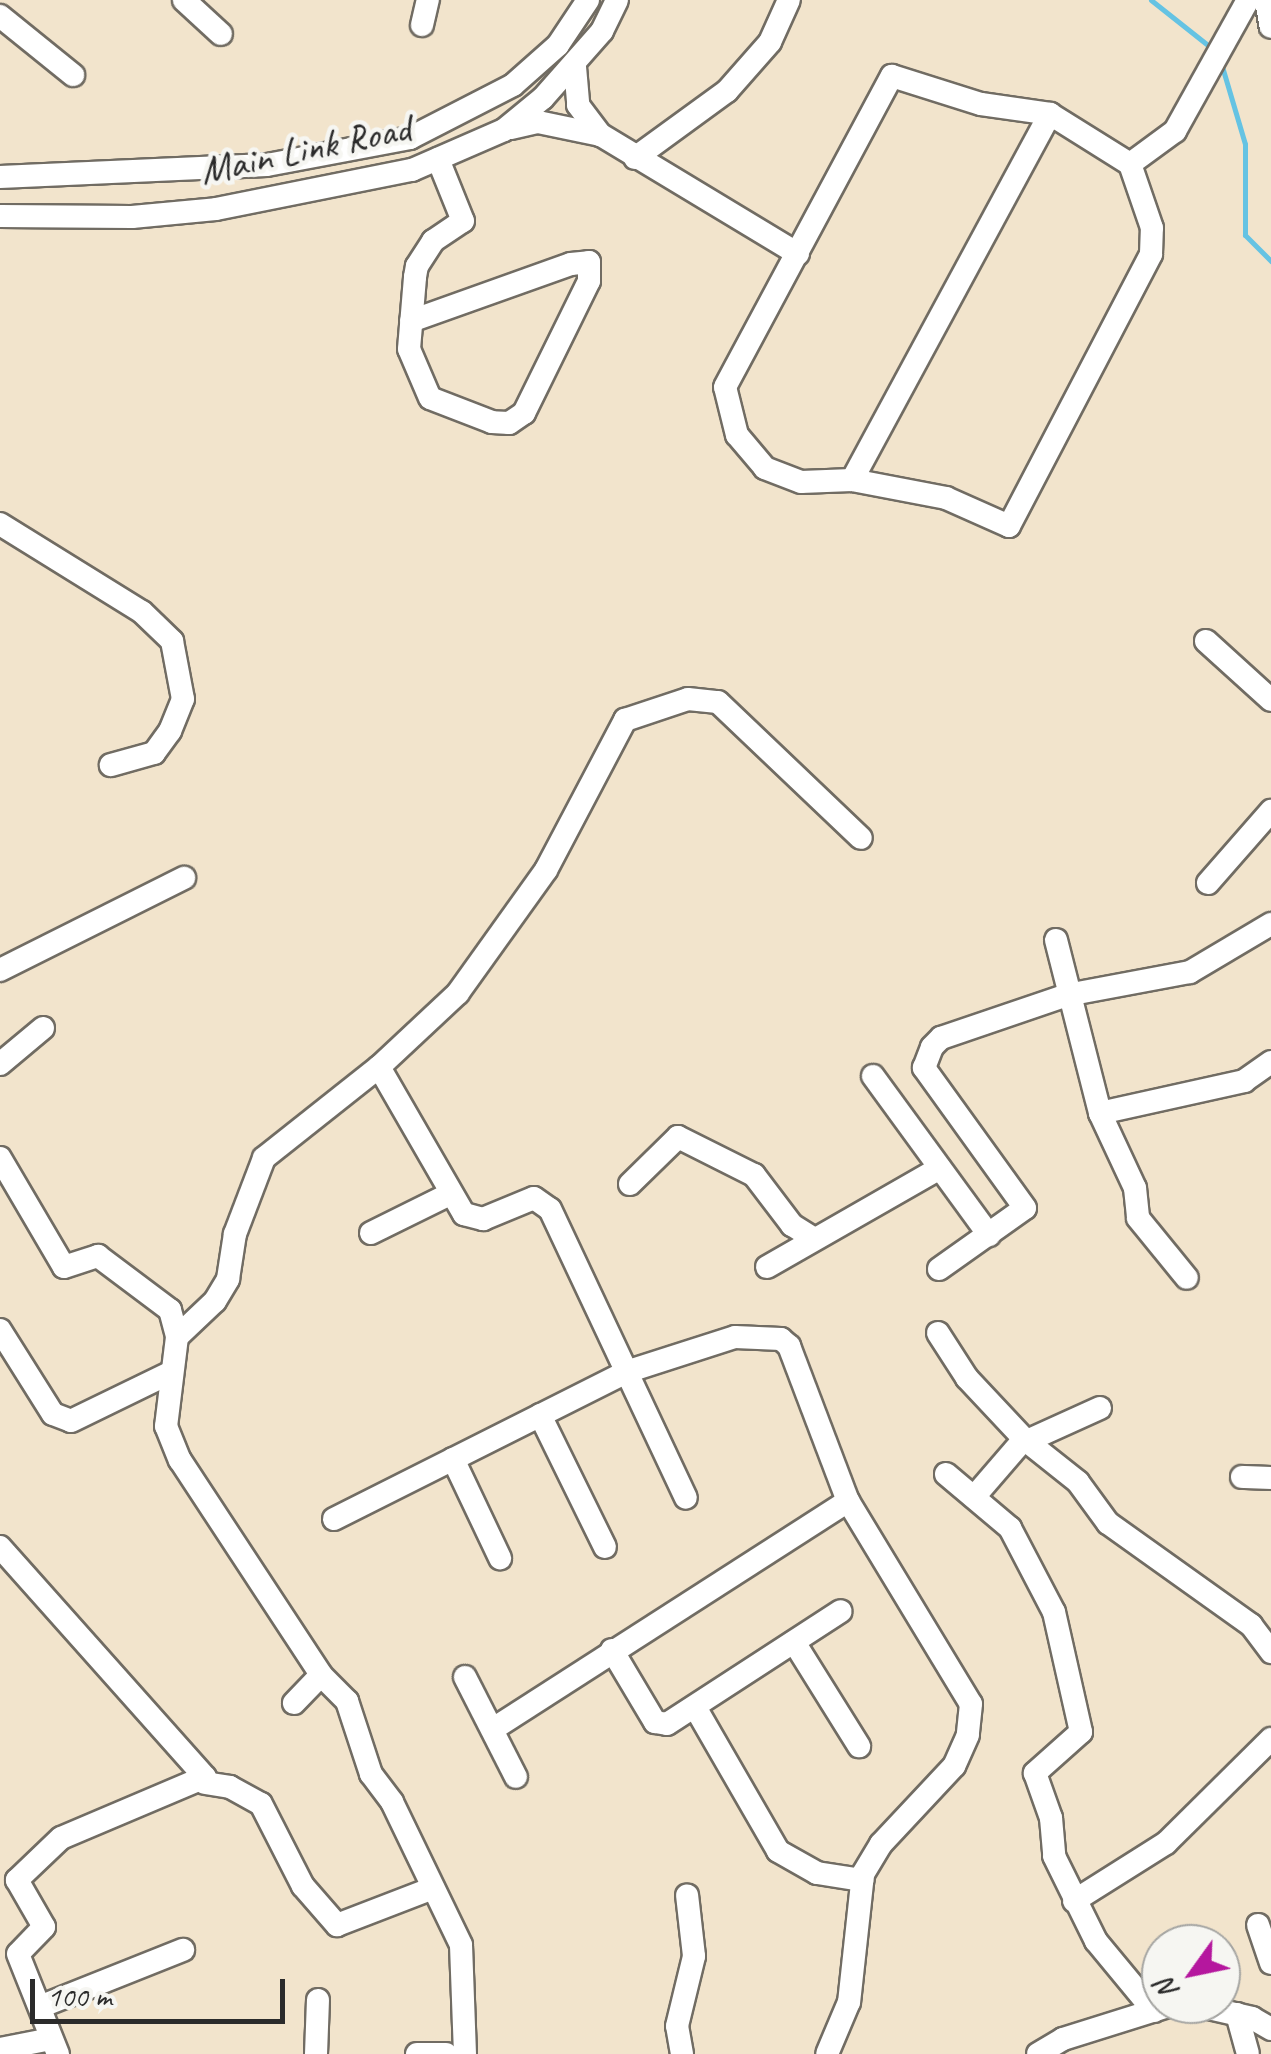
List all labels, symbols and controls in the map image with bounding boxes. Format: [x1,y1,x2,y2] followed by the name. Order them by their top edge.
[195,103,415,195] street label: Main Link Road
[1141,1924,1241,2024] north arrow
[35,1959,290,2021] scale bar
[1148,1973,1186,2006] text: N
[47,1977,112,2015] text: 100 m

